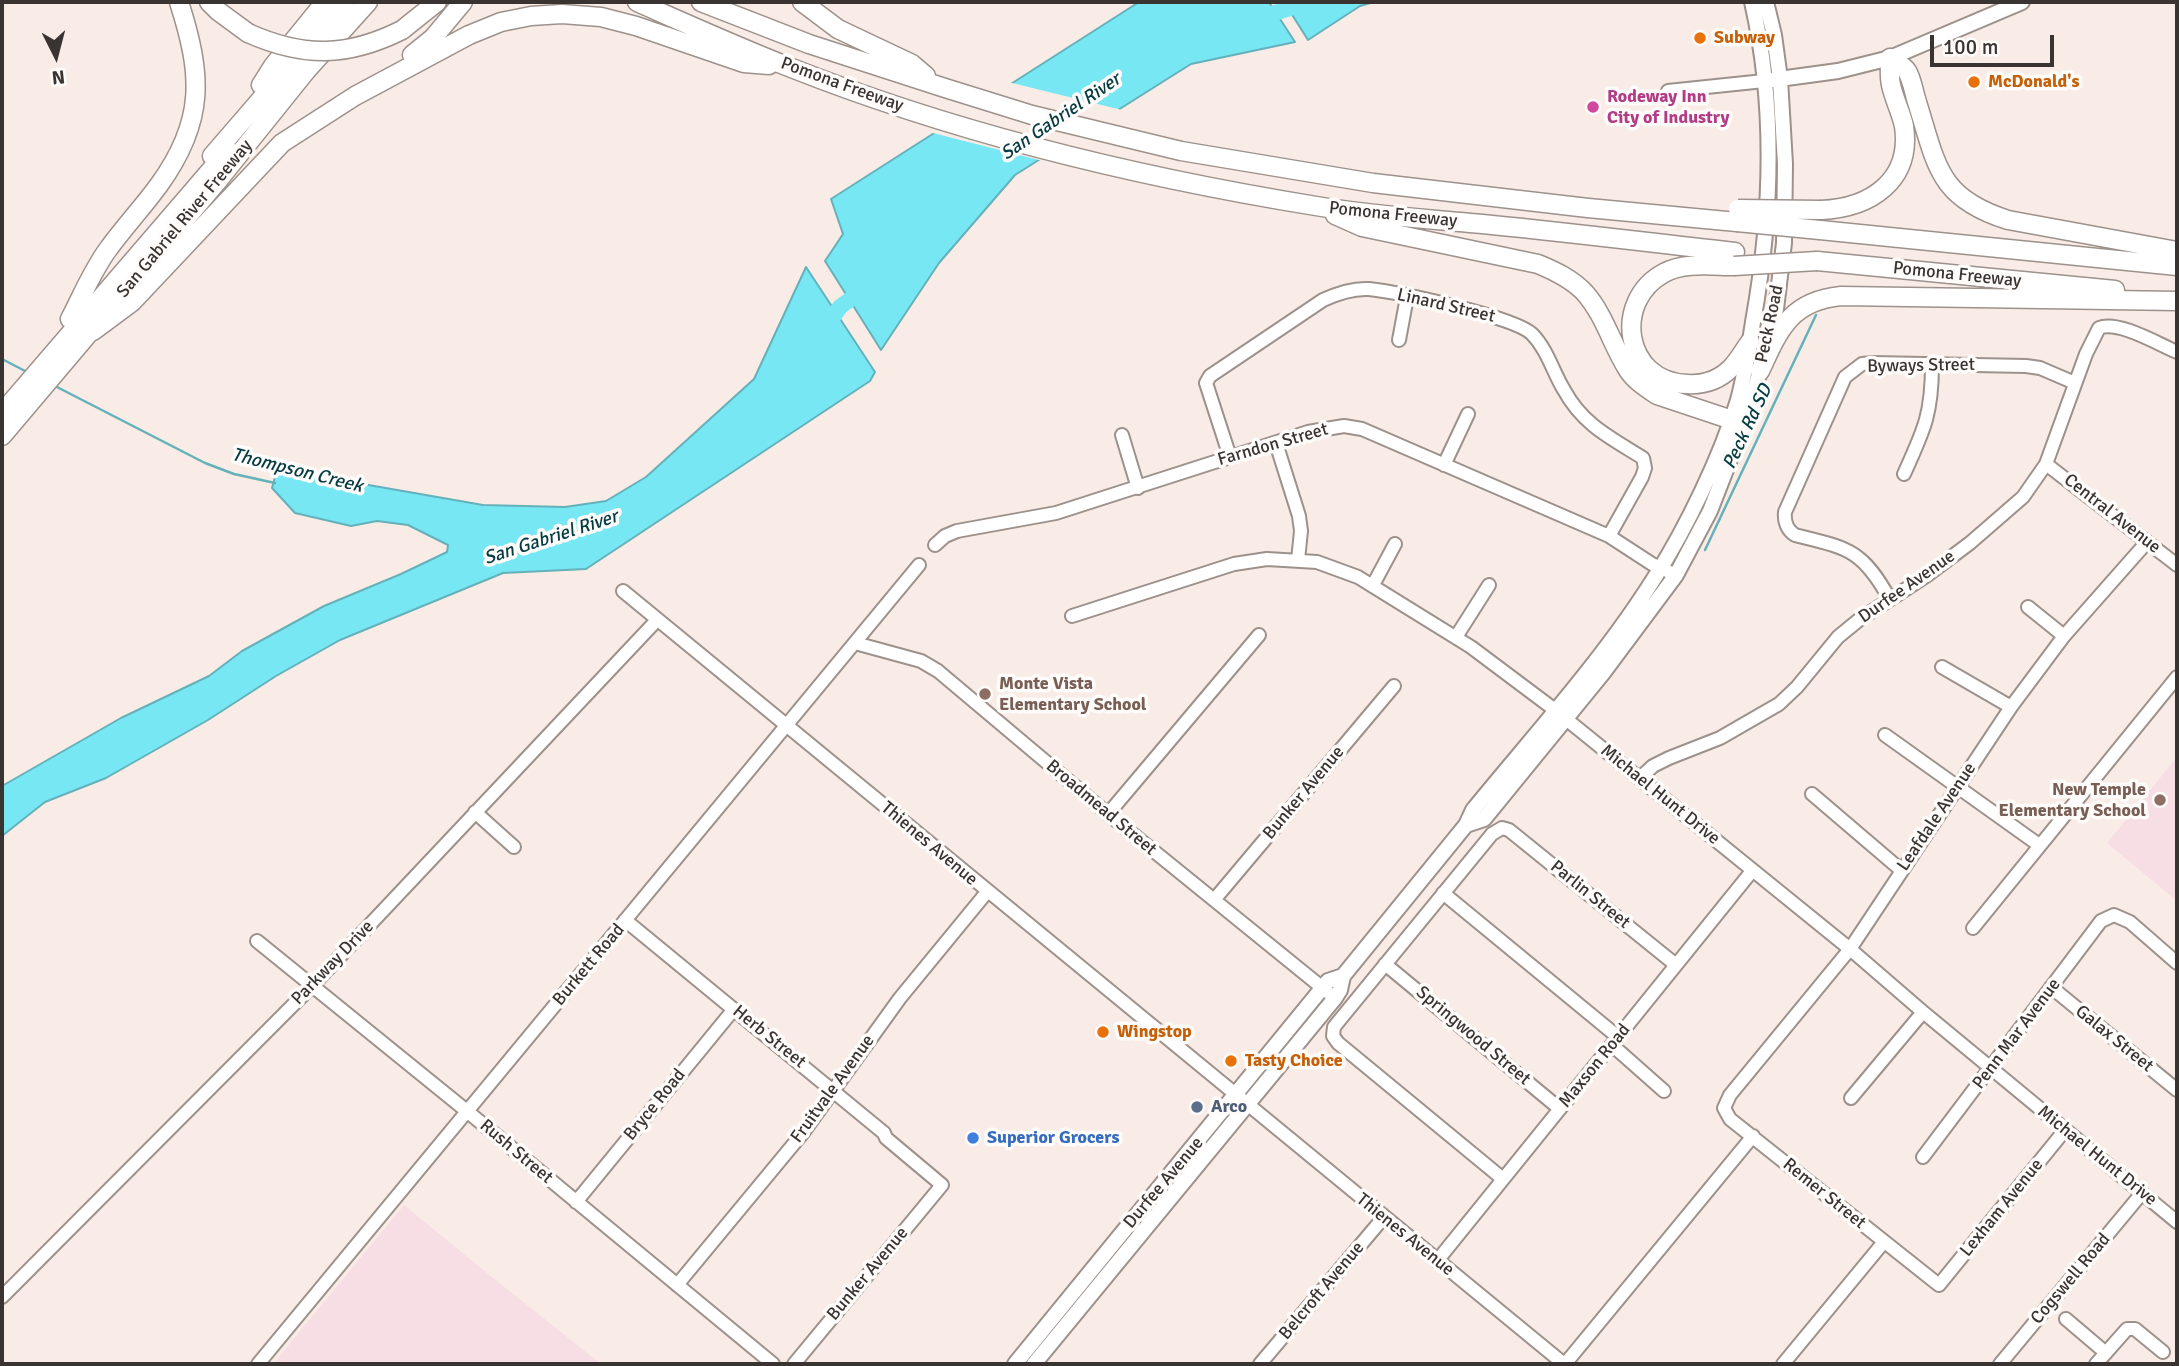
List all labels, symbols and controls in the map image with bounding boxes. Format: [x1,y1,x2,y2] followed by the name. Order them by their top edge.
[21,21,91,91] north arrow
[1934,21,2058,65] scale bar
[1714,27,1775,49] place label: Subway
[1692,30,1708,46] marker: Subway
[1943,34,1998,60] text: 100 m
[778,53,906,117] street label: Pomona Freeway
[50,64,66,90] text: N
[997,69,1125,165] water label: San Gabriel River
[1988,71,2079,93] place label: McDonald's
[1966,74,1982,90] marker: McDonald's
[1607,86,1729,128] place label: Rodeway Inn City of Industry
[1585,99,1601,115] marker: Rodeway Inn City of Industry
[113,136,257,302] street label: San Gabriel River Freeway
[1328,198,1458,232] street label: Pomona Freeway
[1892,258,2022,292] street label: Pomona Freeway
[1751,283,1789,365] street label: Peck Road
[1395,284,1497,328] street label: Linard Street
[1867,354,1975,378] street label: Byways Street
[1719,381,1777,473] water label: Peck Rd SD
[1215,419,1331,471] street label: Farndon Street
[229,444,365,498] water label: Thompson Creek
[2059,469,2165,559] street label: Central Avenue
[481,506,621,570] water label: San Gabriel River
[1855,546,1959,628] street label: Durfee Avenue
[999,673,1146,716] place label: Monte Vista Elementary School
[977,686,993,702] marker: Monte Vista Elementary School
[1596,740,1724,850] street label: Michael Hunt Drive
[1259,742,1349,844] street label: Bunker Avenue
[1041,755,1161,861] street label: Broadmead Street
[1893,759,1981,875] street label: Leafdale Avenue
[1999,779,2146,822] place label: New Temple Elementary School
[2152,792,2168,808] marker: New Temple Elementary School
[876,797,982,891] street label: Thienes Avenue
[1546,856,1634,934] street label: Parlin Street
[287,916,379,1010] street label: Parkway Drive
[549,920,629,1010] street label: Burkett Road
[1968,974,2066,1094] street label: Penn Mar Avenue
[1411,982,1535,1090] street label: Springwood Street
[728,1001,810,1073] street label: Herb Street
[2071,1001,2157,1077] street label: Galax Street
[1555,1020,1635,1112] street label: Maxson Road
[1117,1021,1192,1043] place label: Wingstop
[1095,1024,1111,1040] marker: Wingstop
[787,1031,879,1147] street label: Fruitvale Avenue
[1245,1050,1343,1072] place label: Tasty Choice
[1223,1053,1239,1069] marker: Tasty Choice
[620,1065,690,1145] street label: Bryce Road
[1211,1096,1247,1118] place label: Arco
[1189,1099,1205,1115] marker: Arco
[2033,1101,2161,1211] street label: Michael Hunt Drive
[475,1115,557,1189] street label: Rush Street
[987,1127,1119,1149] place label: Superior Grocers
[965,1130,981,1146] marker: Superior Grocers
[1119,1133,1209,1233] street label: Durfee Avenue
[1778,1154,1870,1234] street label: Remer Street
[1956,1155,2048,1261] street label: Lexham Avenue
[1352,1189,1458,1281] street label: Thienes Avenue
[823,1223,913,1325] street label: Bunker Avenue
[2027,1229,2115,1329] street label: Cogswell Road
[1275,1238,1369,1344] street label: Belcroft Avenue

